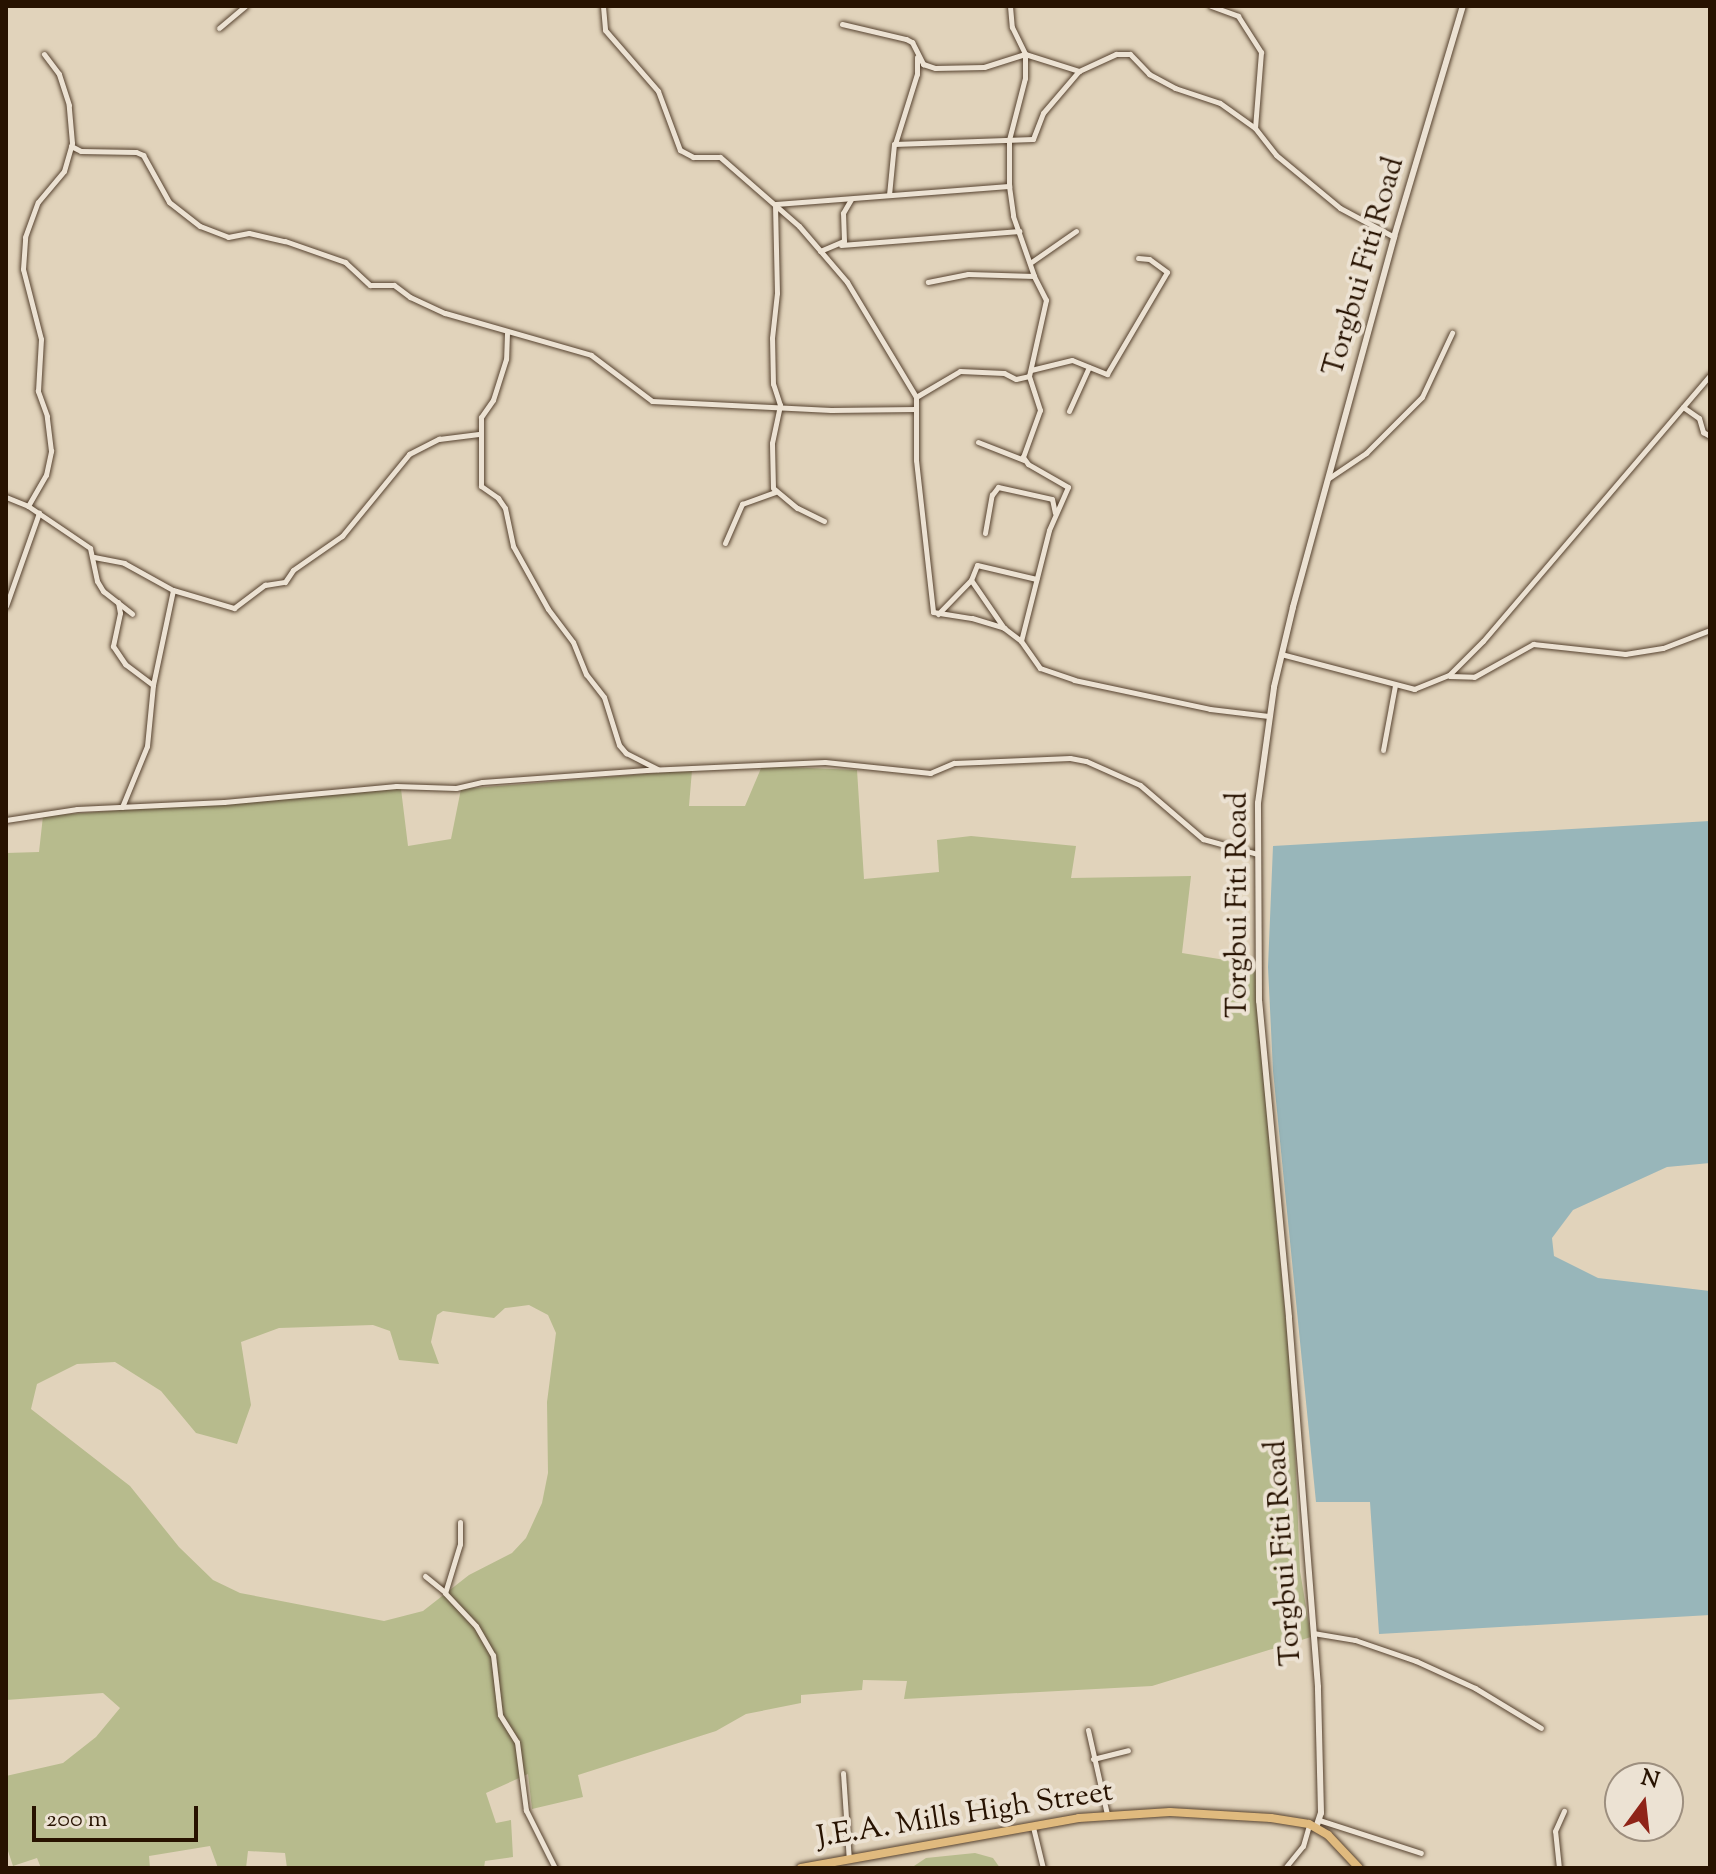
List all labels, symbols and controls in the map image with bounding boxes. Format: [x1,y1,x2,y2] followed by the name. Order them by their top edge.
[1317,153,1413,381] street label: Torgbui Fiti Road
[1221,792,1257,1018] street label: Torgbui Fiti Road
[1259,1439,1311,1667] street label: Torgbui Fiti Road
[1604,1762,1684,1842] north arrow
[1637,1763,1662,1798] text: N
[814,1775,1116,1857] street label: J.E.A. Mills High Street
[36,1790,202,1840] scale bar
[46,1803,108,1837] text: 200 m

